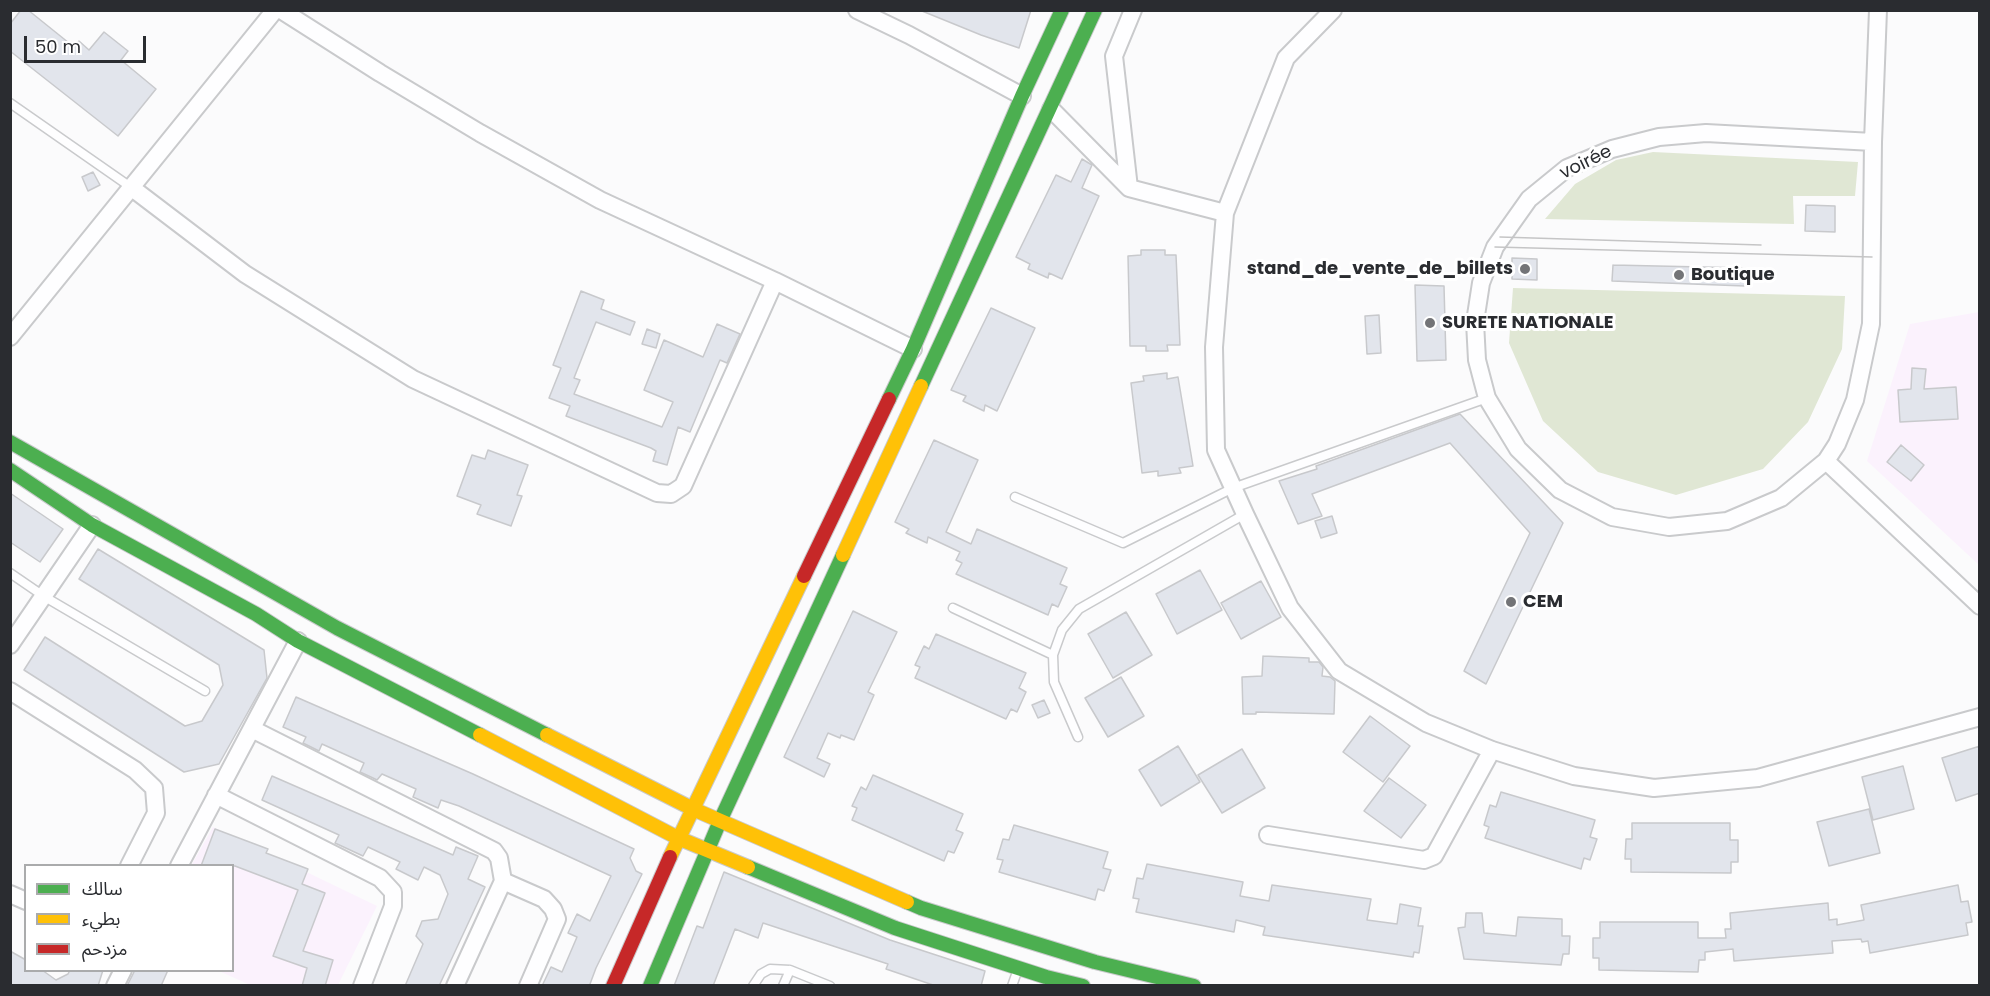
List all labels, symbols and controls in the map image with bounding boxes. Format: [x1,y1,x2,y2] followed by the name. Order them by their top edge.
[27,24,148,62] scale bar
[35,34,81,59] text: 50 m
[1557,141,1615,185] street label: voirée
[1247,258,1513,280] place label: stand_de_vente_de_billets
[1518,262,1532,276] marker: stand_de_vente_de_billets
[1691,264,1775,286] place label: Boutique
[1672,268,1686,282] marker: Boutique
[1442,312,1613,334] place label: SURETE NATIONALE
[1423,316,1437,330] marker: SURETE NATIONALE
[1523,591,1563,613] place label: CEM
[1504,595,1518,609] marker: CEM
[24,864,234,972] legend
[82,876,123,901] text: سالك
[82,906,120,931] text: بطيء
[82,936,127,961] text: مزدحم

